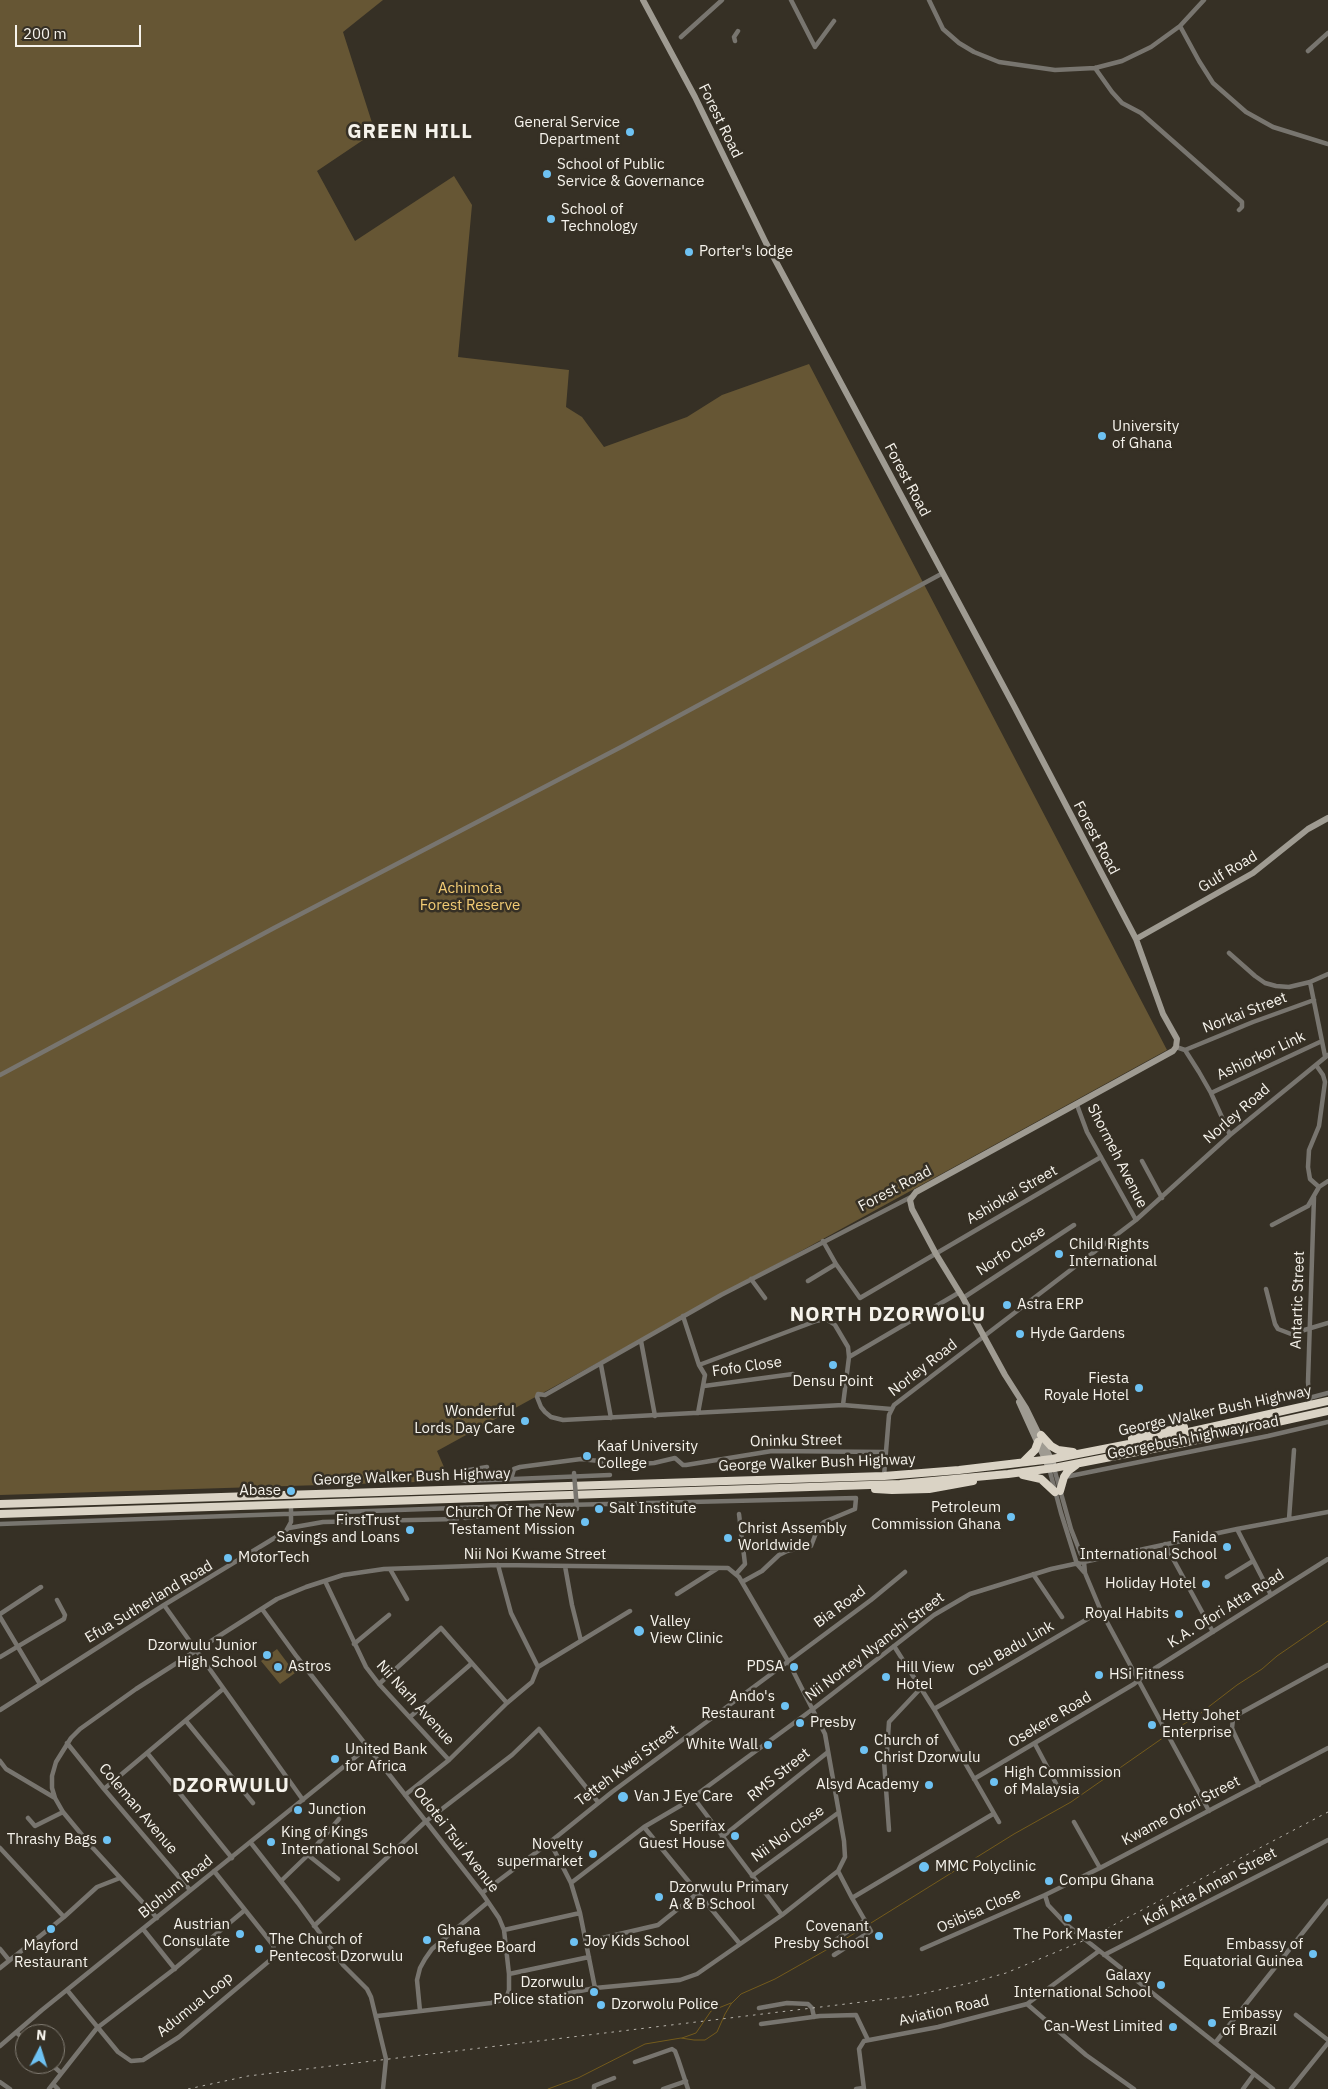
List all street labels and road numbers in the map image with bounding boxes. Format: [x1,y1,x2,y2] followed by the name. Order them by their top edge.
[694,81,746,161] street label: Forest Road
[880,440,934,520] street label: Forest Road
[1069,798,1123,878] street label: Forest Road
[1195,847,1261,897] street label: Gulf Road
[1200,989,1290,1037] street label: Norkai Street
[1214,1028,1308,1084] street label: Ashiorkor Link
[1200,1080,1274,1148] street label: Norley Road
[1083,1101,1151,1211] street label: Shormeh Avenue
[855,1162,935,1216] street label: Forest Road
[963,1162,1061,1228] street label: Ashiokai Street
[973,1222,1049,1280] street label: Norfo Close
[1287,1251,1309,1349] street label: Antartic Street
[885,1336,961,1400] street label: Norley Road
[711,1353,783,1381] street label: Fofo Close
[1117,1382,1313,1440] street label: George Walker Bush Highway
[1106,1413,1280,1463] street label: Georgebush highway road
[750,1431,842,1451] street label: Oninku Street
[718,1451,916,1475] street label: George Walker Bush Highway
[313,1465,511,1489] street label: George Walker Bush Highway
[464,1546,606,1564] street label: Nii Noi Kwame Street
[82,1557,216,1647] street label: Efua Sutherland Road
[1164,1566,1288,1652] street label: K.A. Ofori Atta Road
[811,1582,869,1632] street label: Bia Road
[802,1589,948,1705] street label: Nii Nortey Nyanchi Street
[965,1617,1057,1681] street label: Osu Badu Link
[372,1657,458,1749] street label: Nii Narh Avenue
[1005,1688,1095,1752] street label: Osekere Road
[572,1722,682,1810] street label: Tetteh Kwei Street
[744,1744,814,1806] street label: RMS Street
[95,1760,181,1858] street label: Coleman Avenue
[1119,1772,1243,1850] street label: Kwame Ofori Street
[409,1784,503,1896] street label: Odotei Tsui Avenue
[748,1802,828,1866] street label: Nii Noi Close
[1140,1844,1280,1930] street label: Kofi Atta Annan Street
[135,1852,217,1922] street label: Blohum Road
[934,1884,1024,1938] street label: Osibisa Close
[153,1969,237,2041] street label: Adumua Loop
[897,1992,991,2030] street label: Aviation Road

